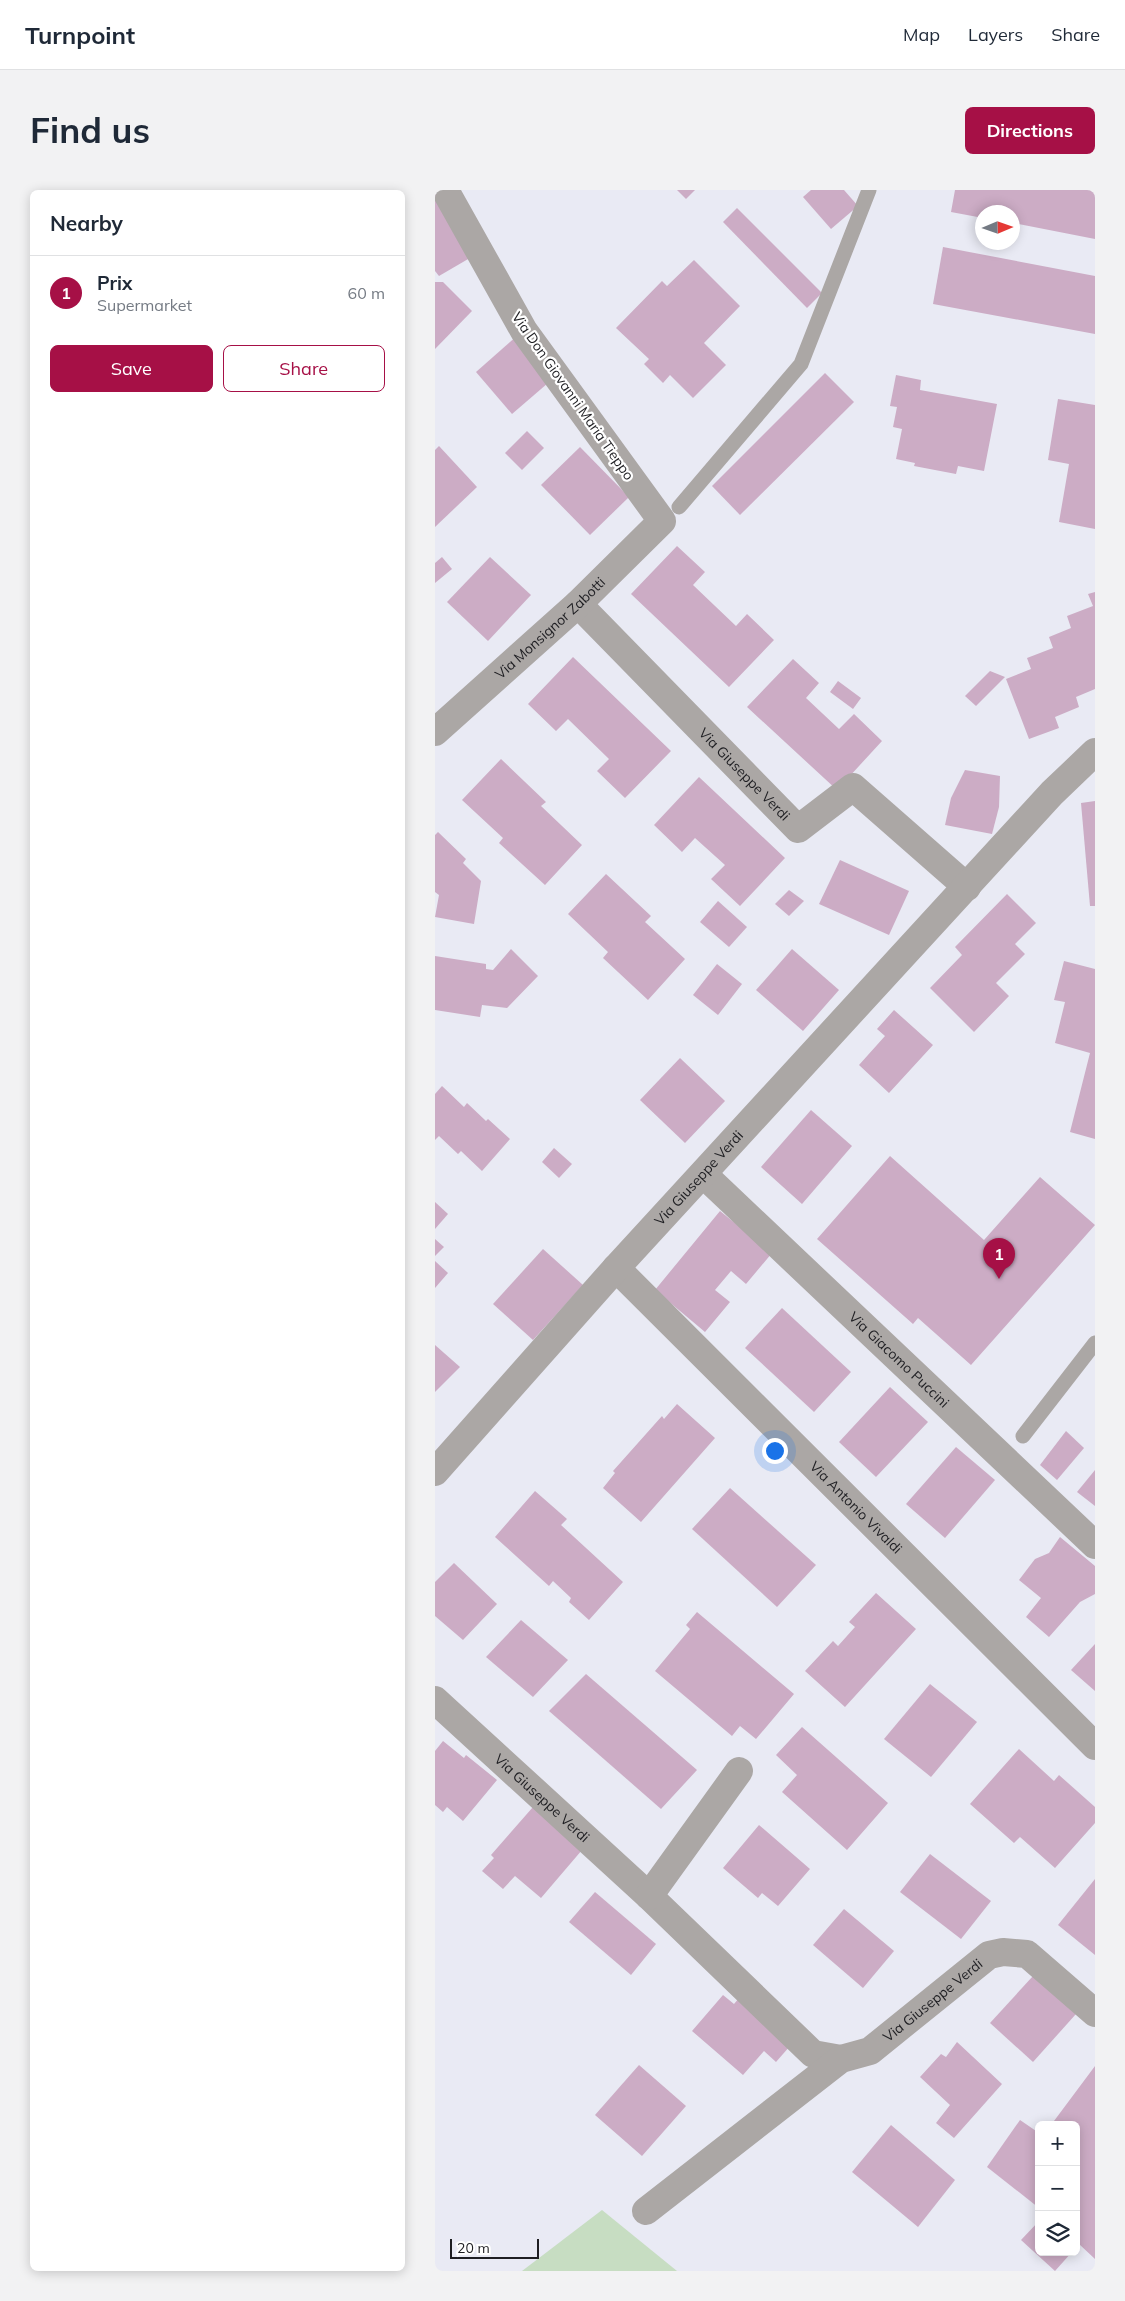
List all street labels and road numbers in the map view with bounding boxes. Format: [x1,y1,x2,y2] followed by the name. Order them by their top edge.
[508,308,638,484] street label: Via Don Giovanni Maria Tieppo
[491,573,609,683] street label: Via Monsignor Zabotti
[695,724,794,824] street label: Via Giuseppe Verdi
[651,1127,747,1229] street label: Via Giuseppe Verdi
[845,1308,953,1411] street label: Via Giacomo Puccini
[806,1457,906,1558] street label: Via Antonio Vivaldi
[491,1750,593,1846] street label: Via Giuseppe Verdi
[879,1955,986,2046] street label: Via Giuseppe Verdi

